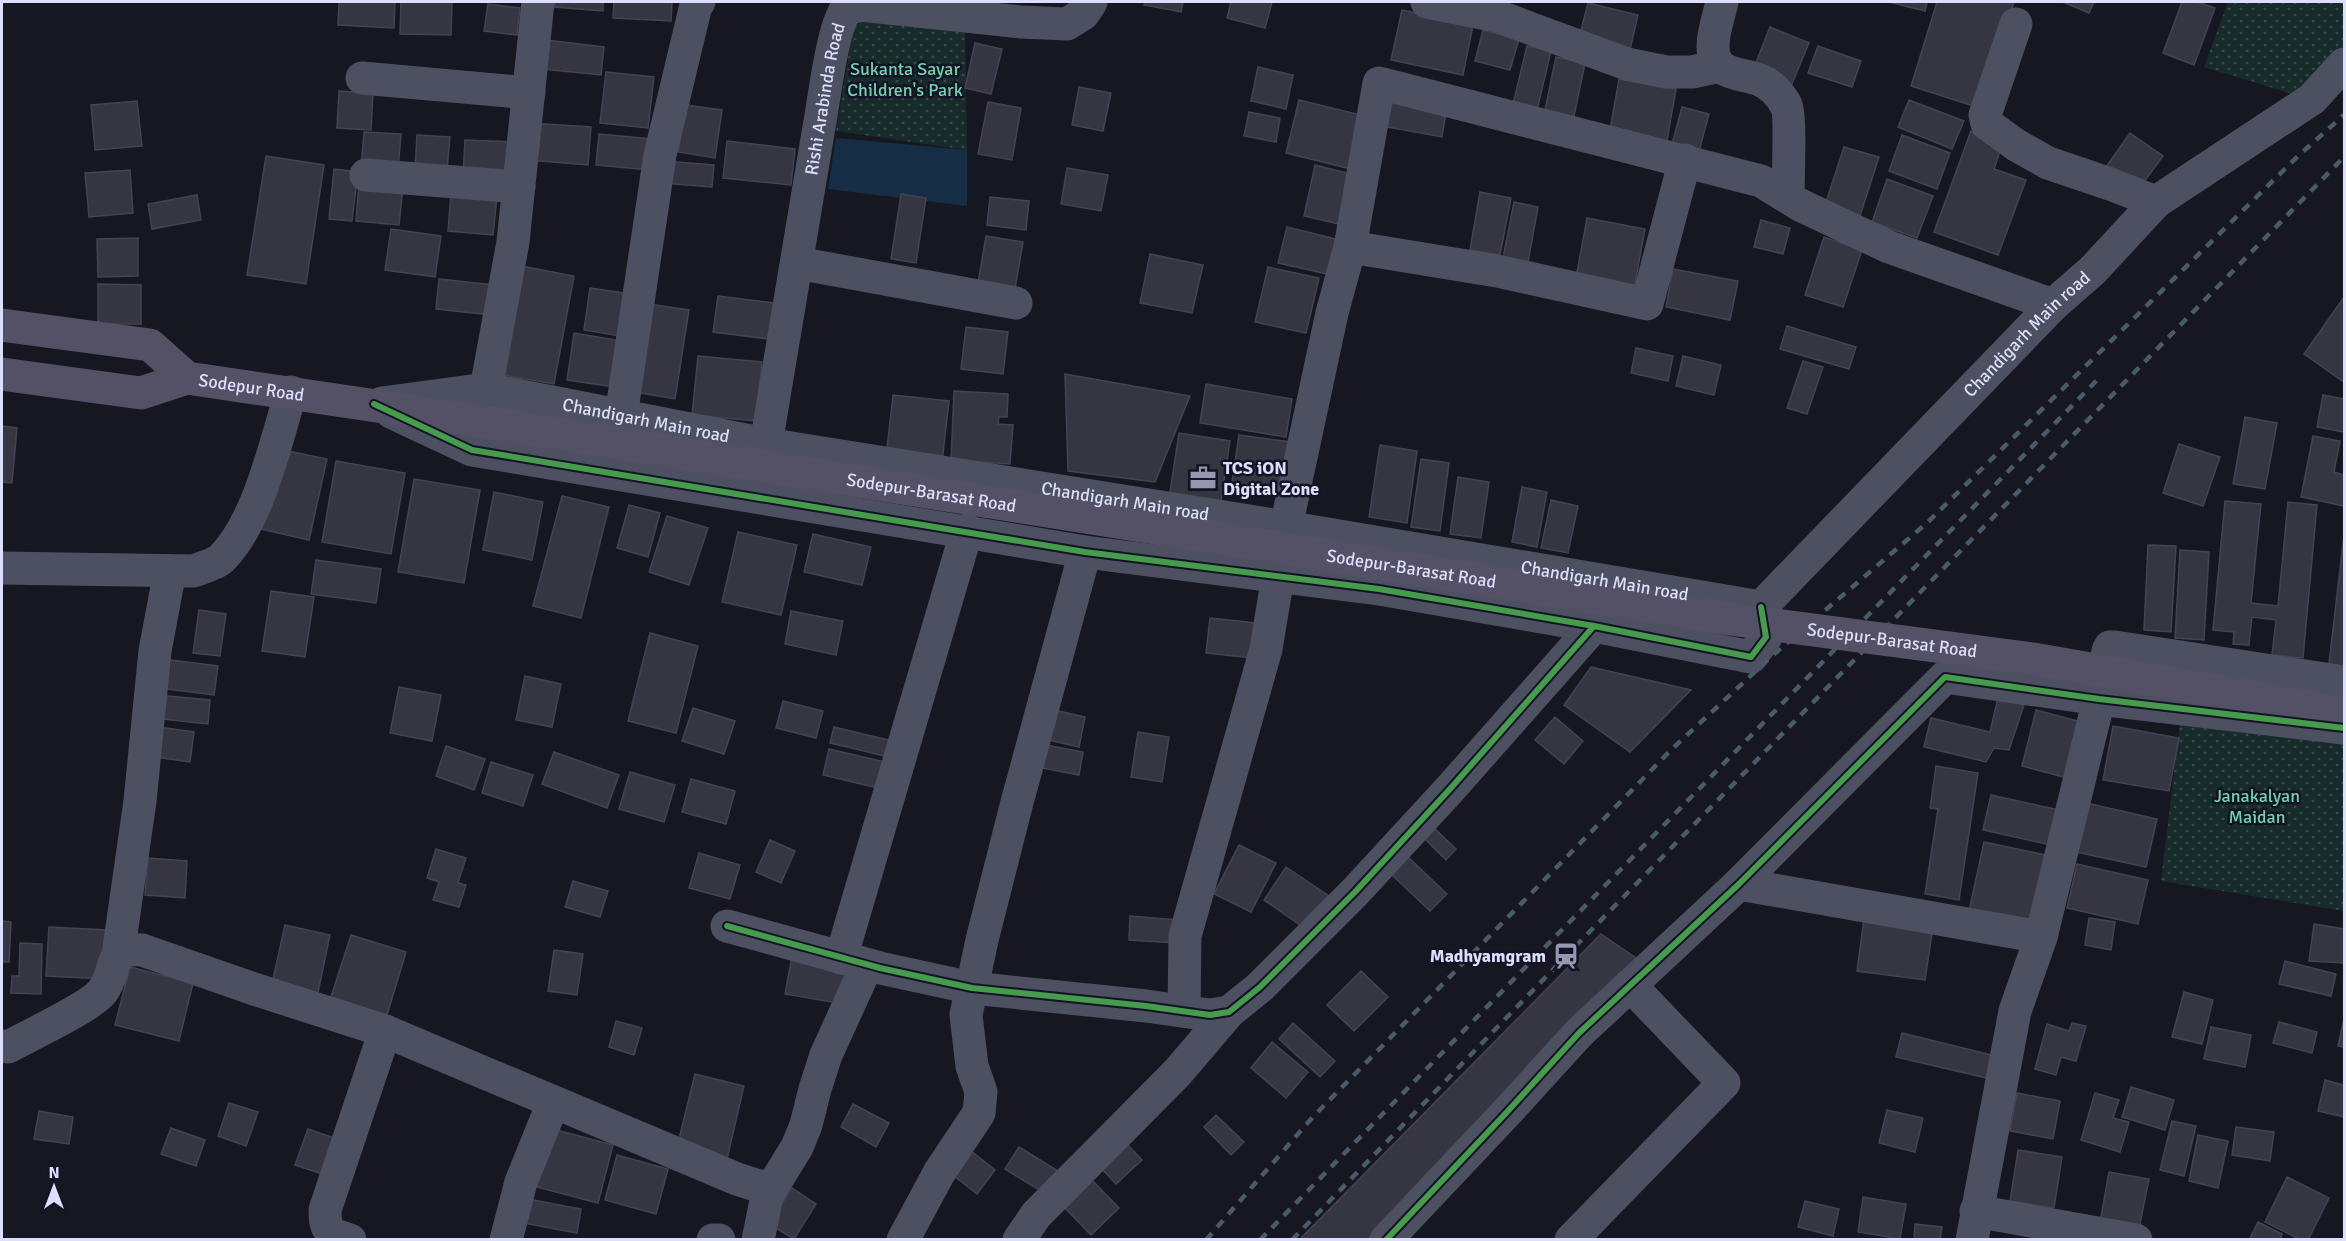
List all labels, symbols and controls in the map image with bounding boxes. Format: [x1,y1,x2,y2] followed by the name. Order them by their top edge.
[800,20,850,177] street label: Rishi Arabinda Road
[847,58,963,101] park label: Sukanta Sayar Children's Park
[1959,267,2095,402] street label: Chandigarh Main road
[197,369,306,406] street label: Sodepur Road
[561,393,731,448] street label: Chandigarh Main road
[1223,457,1319,500] place label: TCS iON Digital Zone
[1188,463,1218,493] office icon: TCS iON Digital Zone
[845,468,1018,517] street label: Sodepur-Barasat Road
[1040,477,1211,526] street label: Chandigarh Main road
[1325,544,1498,593] street label: Sodepur-Barasat Road
[1519,556,1690,606] street label: Chandigarh Main road
[1806,618,1979,663] street label: Sodepur-Barasat Road
[2214,785,2300,828] park label: Janakalyan Maidan
[1551,941,1581,971] station icon: Madhyamgram
[1430,945,1546,967] place label: Madhyamgram
[24,1157,84,1217] north arrow
[48,1163,60,1183] text: N

